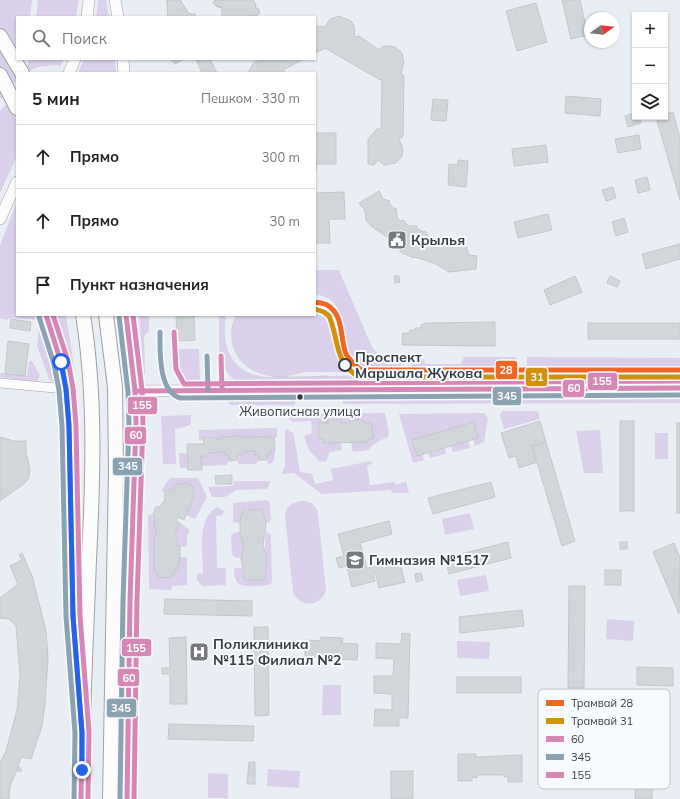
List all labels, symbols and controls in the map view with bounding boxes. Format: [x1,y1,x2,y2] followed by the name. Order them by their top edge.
[584,12,620,48] north arrow
[632,12,668,120] map controls
[632,12,668,48] button: +
[16,16,316,60] search box
[30,27,52,49] icon: search
[62,29,107,48] text: Поиск
[632,48,668,84] button: −
[632,84,668,120] button: layers
[32,88,80,109] text: 5 мин
[201,90,300,106] text: Пешком · 330 m
[32,146,54,168] icon: ahead
[70,147,119,166] text: Прямо
[262,149,300,165] text: 300 m
[32,210,54,232] icon: ahead
[70,211,119,230] text: Прямо
[270,213,300,229] text: 30 m
[386,229,408,251] public building icon: Крылья
[411,231,465,249] place label: Крылья
[32,274,54,296] icon: arrive
[70,275,209,294] text: Пункт назначения
[355,348,482,382] place label: Проспект Маршала Жукова
[52,353,70,371] route start
[338,358,352,372] marker: Проспект Маршала Жукова
[495,360,518,380] line badge: 28
[499,363,513,377] text: 28
[525,367,548,387] line badge: 31
[530,370,544,384] text: 31
[587,372,618,391] line badge: 155
[592,374,612,388] text: 155
[562,379,585,398] line badge: 60
[567,381,581,395] text: 60
[492,386,522,406] line badge: 345
[497,389,517,403] text: 345
[295,392,305,402] marker: Живописная улица
[127,396,158,415] line badge: 155
[132,398,152,412] text: 155
[239,403,361,419] place label: Живописная улица
[124,426,147,445] line badge: 60
[129,428,143,442] text: 60
[112,457,143,476] line badge: 345
[118,459,138,473] text: 345
[344,549,366,571] school or university icon: Гимназия №1517
[369,551,489,569] place label: Гимназия №1517
[213,635,341,669] place label: Поликлиника №115 Филиал №2
[121,638,152,657] line badge: 155
[126,641,146,655] text: 155
[188,641,210,663] hospital icon: Поликлиника №115 Филиал №2
[117,668,140,687] line badge: 60
[122,671,136,685] text: 60
[538,689,670,789] legend
[571,696,633,710] text: Трамвай 28
[106,698,137,718] line badge: 345
[111,701,131,715] text: 345
[571,714,633,728] text: Трамвай 31
[571,732,585,746] text: 60
[571,750,591,764] text: 345
[73,761,91,779] route end
[571,768,591,782] text: 155

